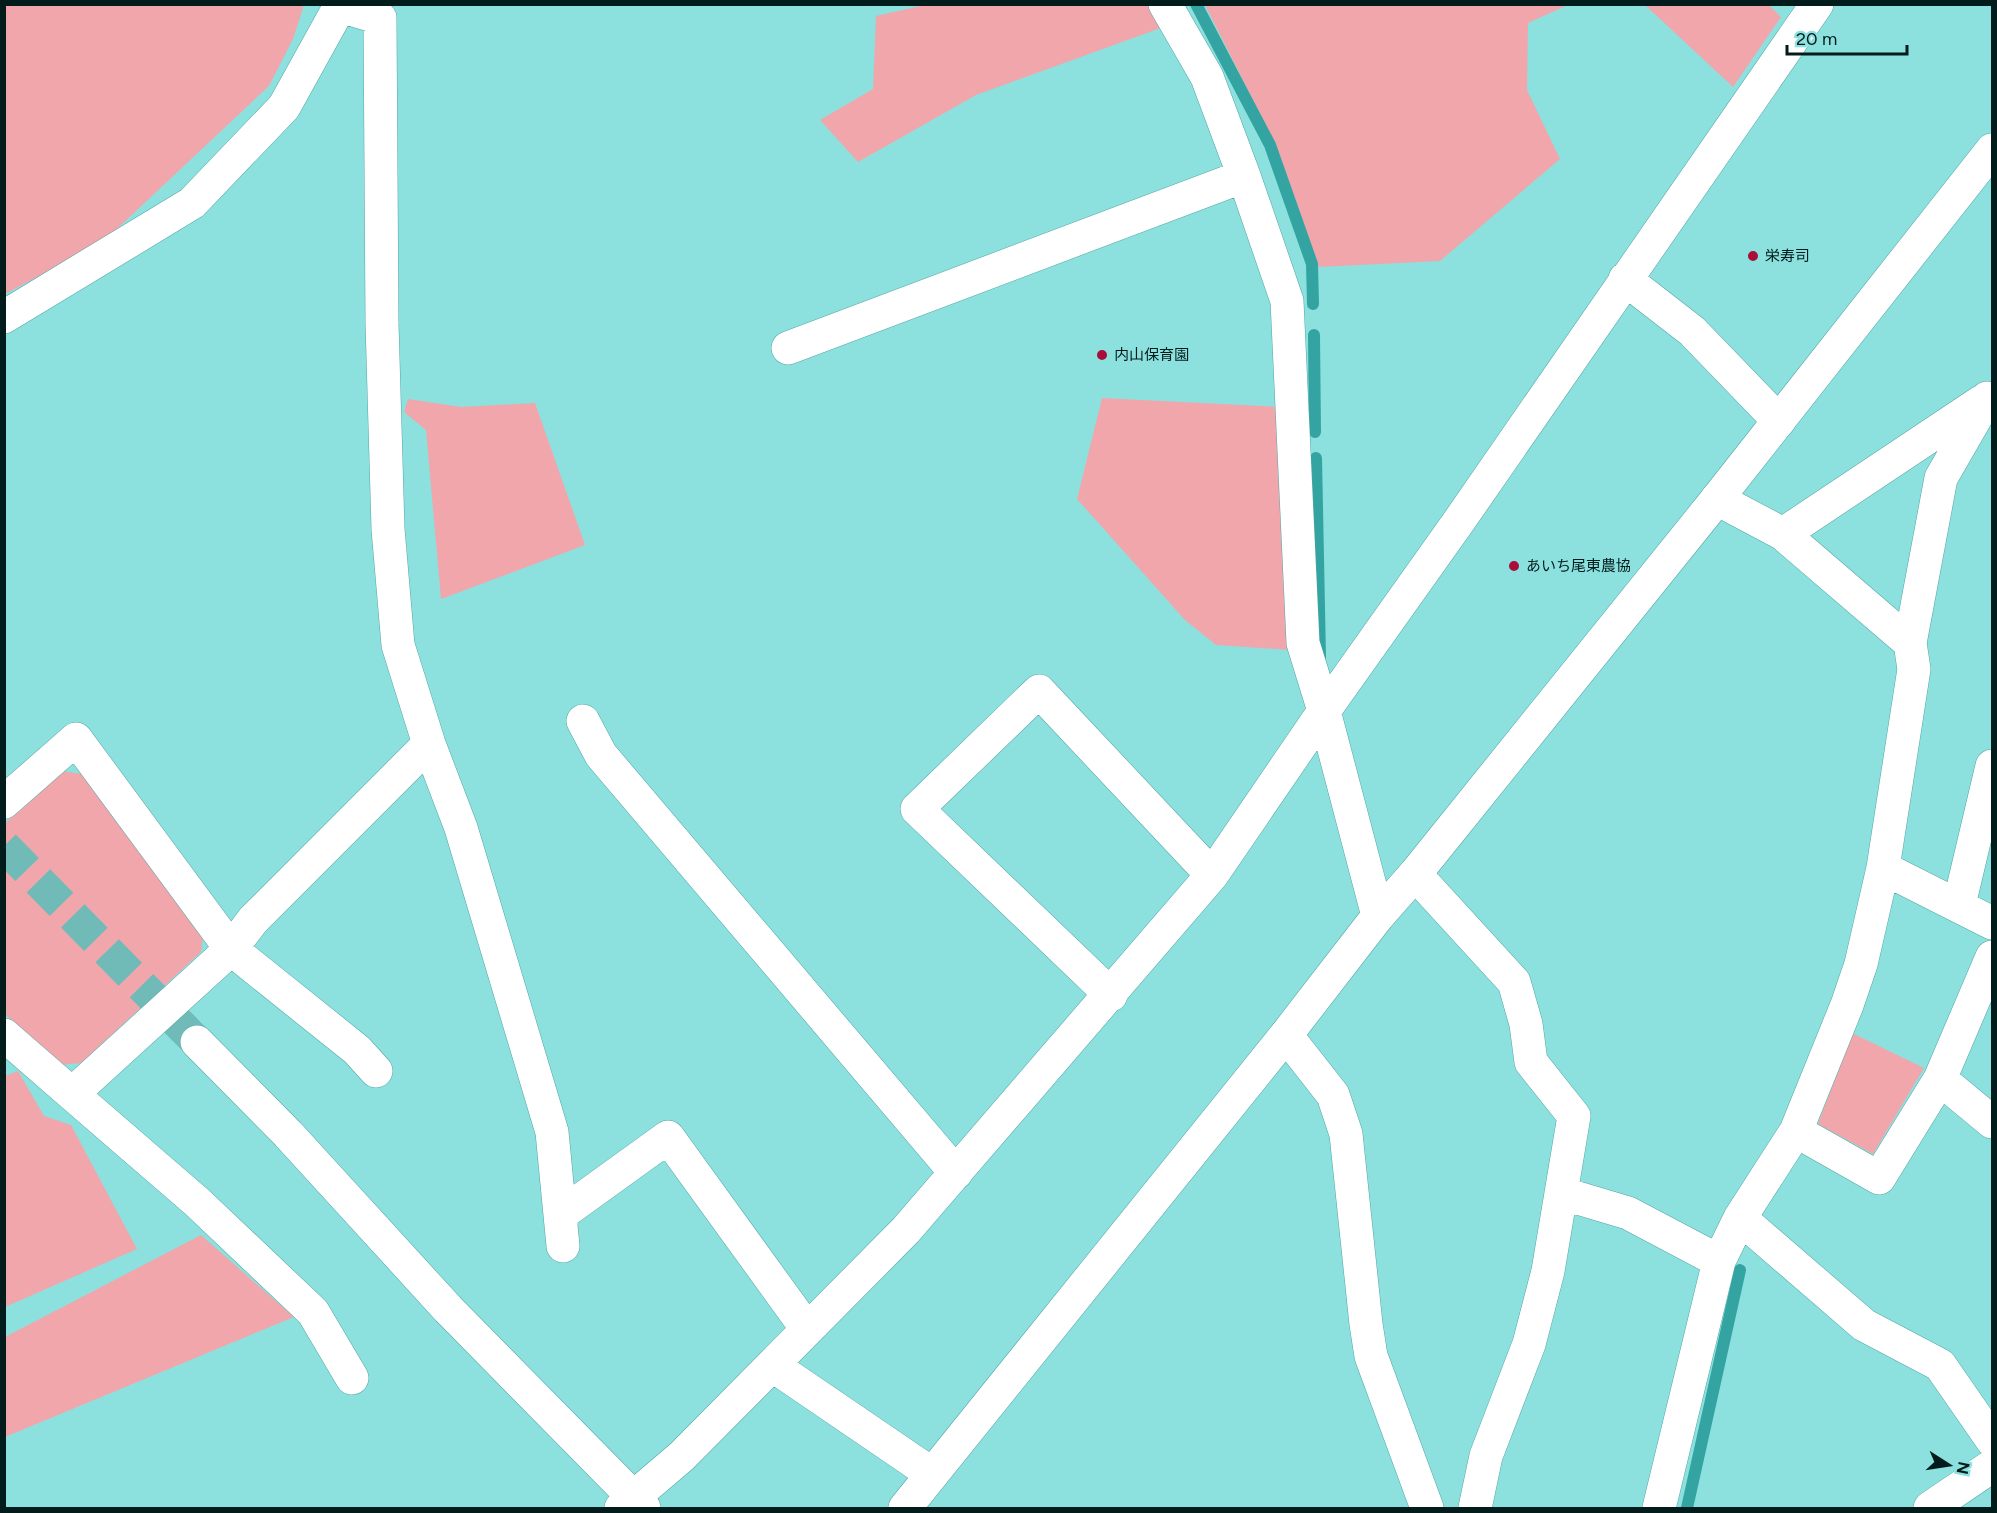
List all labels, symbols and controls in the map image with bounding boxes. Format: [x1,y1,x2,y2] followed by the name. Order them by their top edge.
[1787,18,1907,56] scale bar
[1796,28,1837,50] text: 20 m
[1765,247,1810,265] place label: 栄寿司
[1746,249,1760,263] marker: 栄寿司
[1114,346,1189,364] place label: 内山保育園
[1095,348,1109,362] marker: 内山保育園
[1526,557,1631,575] place label: あいち尾東農協
[1507,559,1521,573] marker: あいち尾東農協
[1919,1435,1979,1495] north arrow
[1953,1460,1974,1476] text: N

